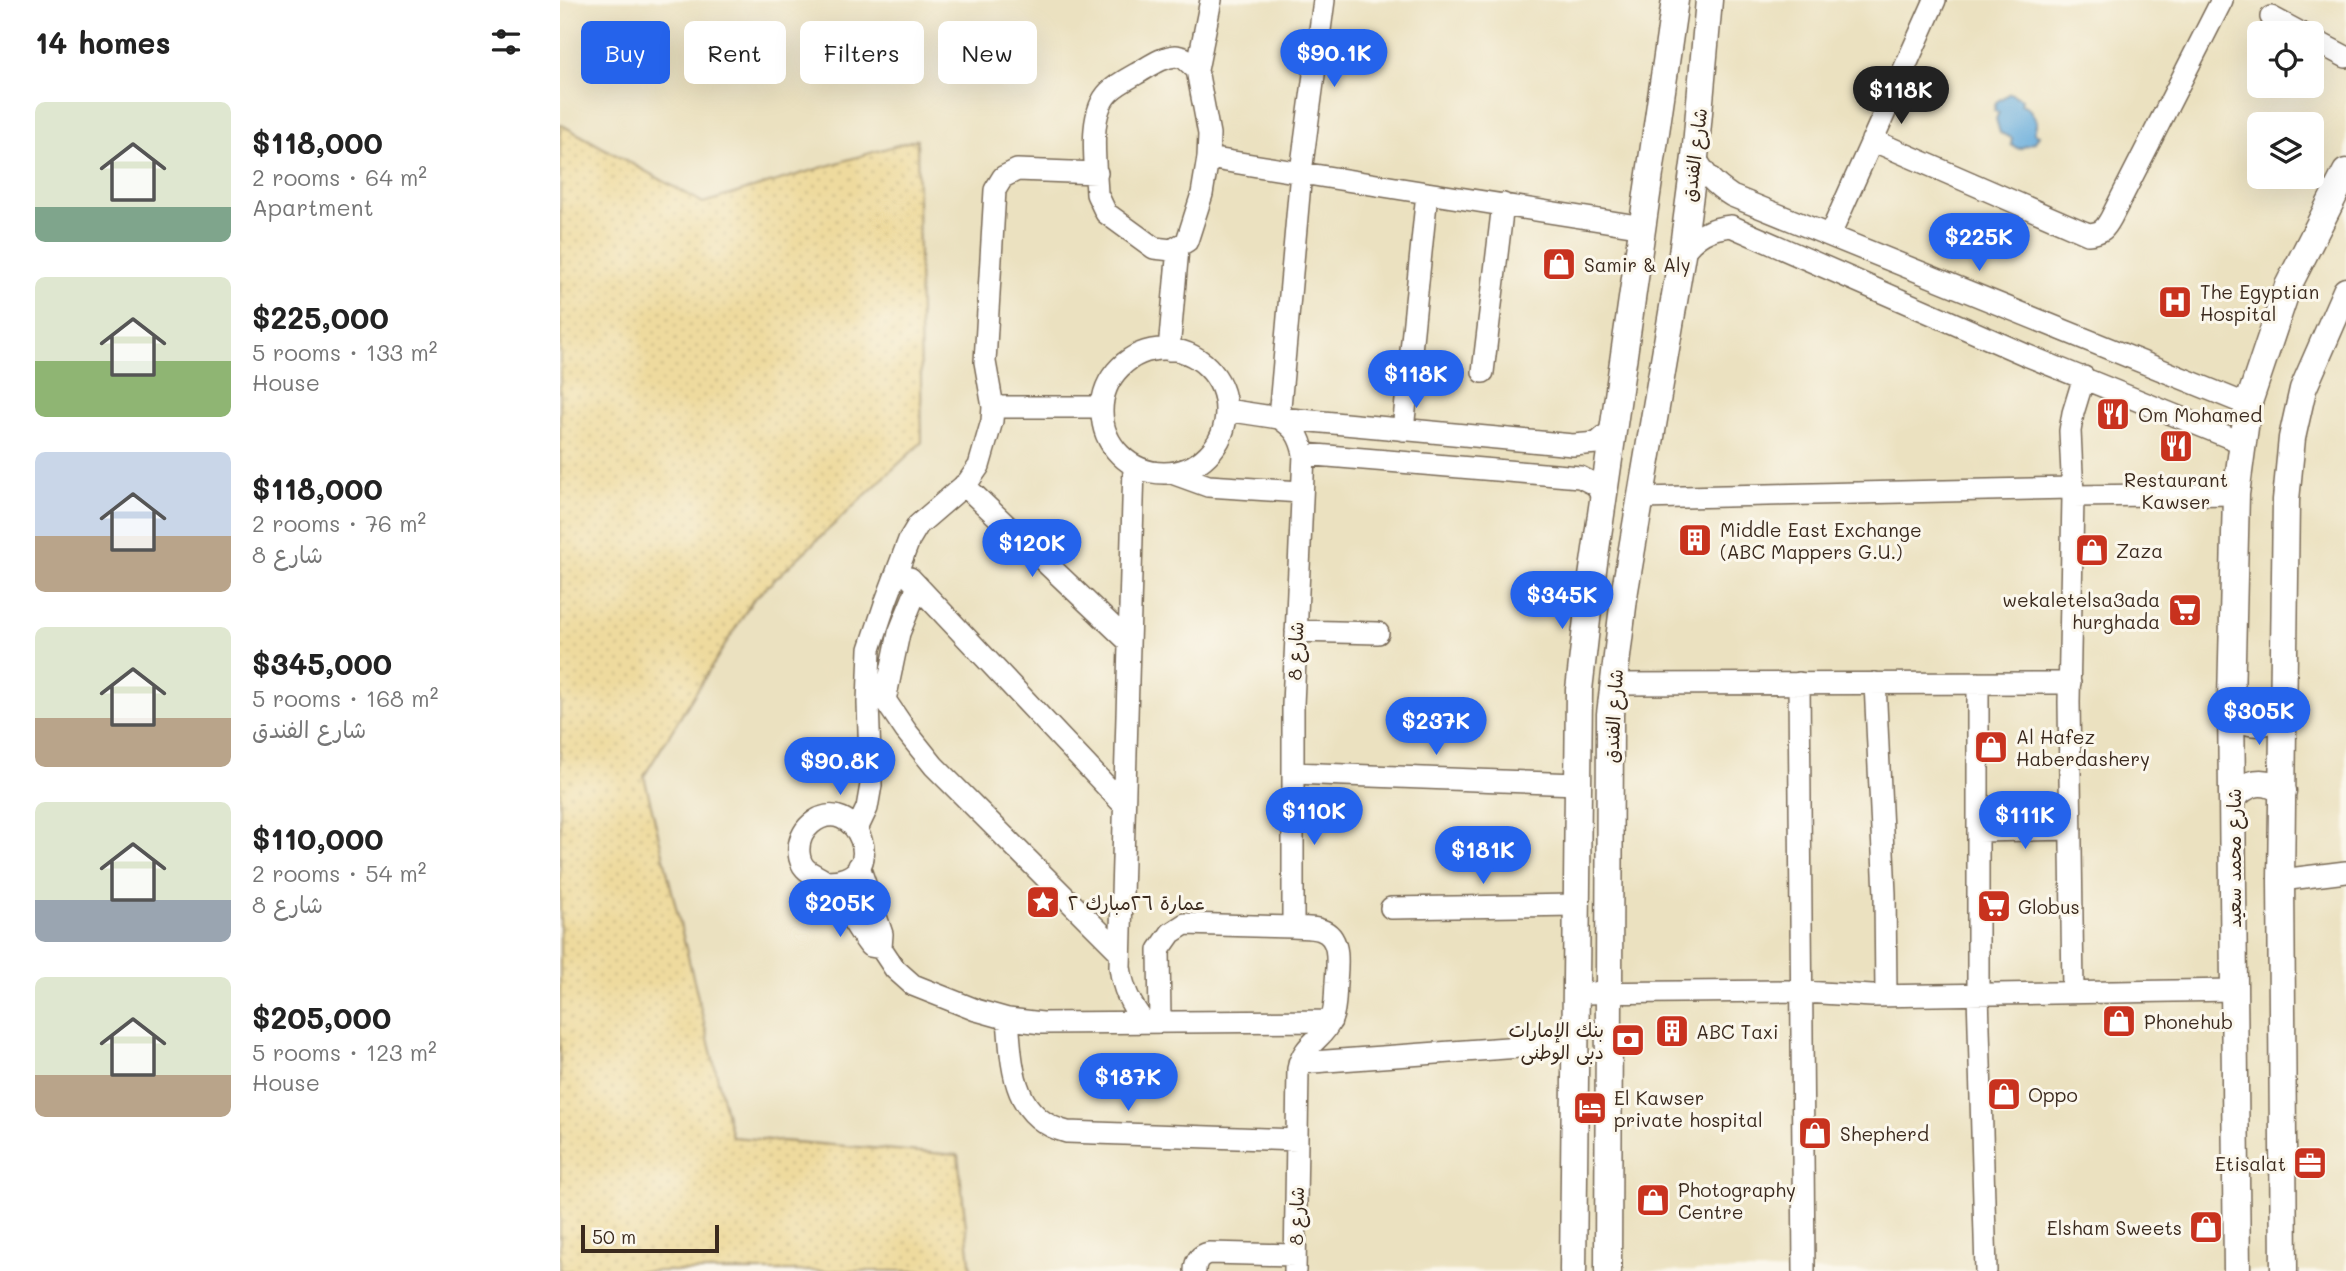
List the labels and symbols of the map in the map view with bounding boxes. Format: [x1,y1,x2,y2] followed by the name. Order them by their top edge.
[1277,29,1391,89] pin: $90.1K
[1852,66,1950,126] pin: $118K
[1676,107,1714,204] street label: شارع الفندق
[1930,214,2028,273] pin: $225K
[1540,245,1578,283] shop icon: Samir & Aly
[1584,252,1691,277] place label: Samir & Aly
[2200,279,2319,326] place label: The Egyptian Hospital
[2156,283,2194,321] hospital icon: The Egyptian Hospital
[1367,350,1465,410] pin: $118K
[2094,395,2132,433] restaurant icon: Om Mohamed
[2138,402,2262,427] place label: Om Mohamed
[2157,427,2195,465] restaurant icon: Restaurant Kawser
[2124,467,2228,514] place label: Restaurant Kawser
[1720,517,1922,564] place label: Middle East Exchange (ABC Mappers G.U.)
[983,520,1081,579] pin: $120K
[1676,521,1714,559] building icon: Middle East Exchange (ABC Mappers G.U.)
[2073,531,2111,569] shop icon: Zaza
[2116,538,2163,563] place label: Zaza
[1513,572,1611,631] pin: $345K
[2002,587,2160,634] place label: wekaletelsa3ada hurghada
[2166,591,2204,629] supermarket icon: wekaletelsa3ada hurghada
[1281,621,1311,681] street label: شارع 8
[1598,668,1630,764] street label: شارع الفندق
[2210,688,2308,747] pin: $305K
[1387,698,1485,757] pin: $237K
[2016,724,2150,771] place label: Al Hafez Haberdashery
[1972,728,2010,766] shop icon: Al Hafez Haberdashery
[783,738,897,797] pin: $90.8K
[1265,788,1363,847] pin: $110K
[2221,788,2248,928] street label: شارع محمد سعيد
[1976,792,2074,851] pin: $111K
[1434,826,1532,886] pin: $181K
[791,880,889,939] pin: $205K
[1024,883,1062,921] place icon: عمارة ٢٦مبارك ٢
[1975,887,2013,925] supermarket icon: Globus
[1068,890,1206,915] place label: عمارة ٢٦مبارك ٢
[2018,894,2080,919] place label: Globus
[2100,1002,2138,1040] shop icon: Phonehub
[2144,1009,2233,1034] place label: Phonehub
[1653,1012,1691,1050] building icon: ABC Taxi
[1509,1017,1604,1065] place label: بنك الإمارات دبى الوطنى
[1696,1019,1779,1044] place label: ABC Taxi
[1609,1021,1647,1059] bank icon: بنك الإمارات دبى الوطنى
[1079,1054,1177,1113] pin: $187K
[1985,1075,2023,1113] shop icon: Oppo
[2028,1082,2078,1107] place label: Oppo
[1614,1085,1763,1132] place label: El Kawser private hospital
[1571,1089,1609,1127] hotel icon: El Kawser private hospital
[1796,1114,1834,1152] shop icon: Shepherd
[1840,1121,1929,1146] place label: Shepherd
[2291,1144,2329,1182] office icon: Etisalat
[2215,1151,2286,1176] place label: Etisalat
[1678,1177,1796,1224] place label: Photography Centre
[1634,1181,1672,1219] shop icon: Photography Centre
[1283,1186,1311,1246] street label: شارع 8
[2187,1208,2225,1246] shop icon: Elsham Sweets
[2047,1215,2182,1240] place label: Elsham Sweets
[581,1222,719,1254] scale bar

